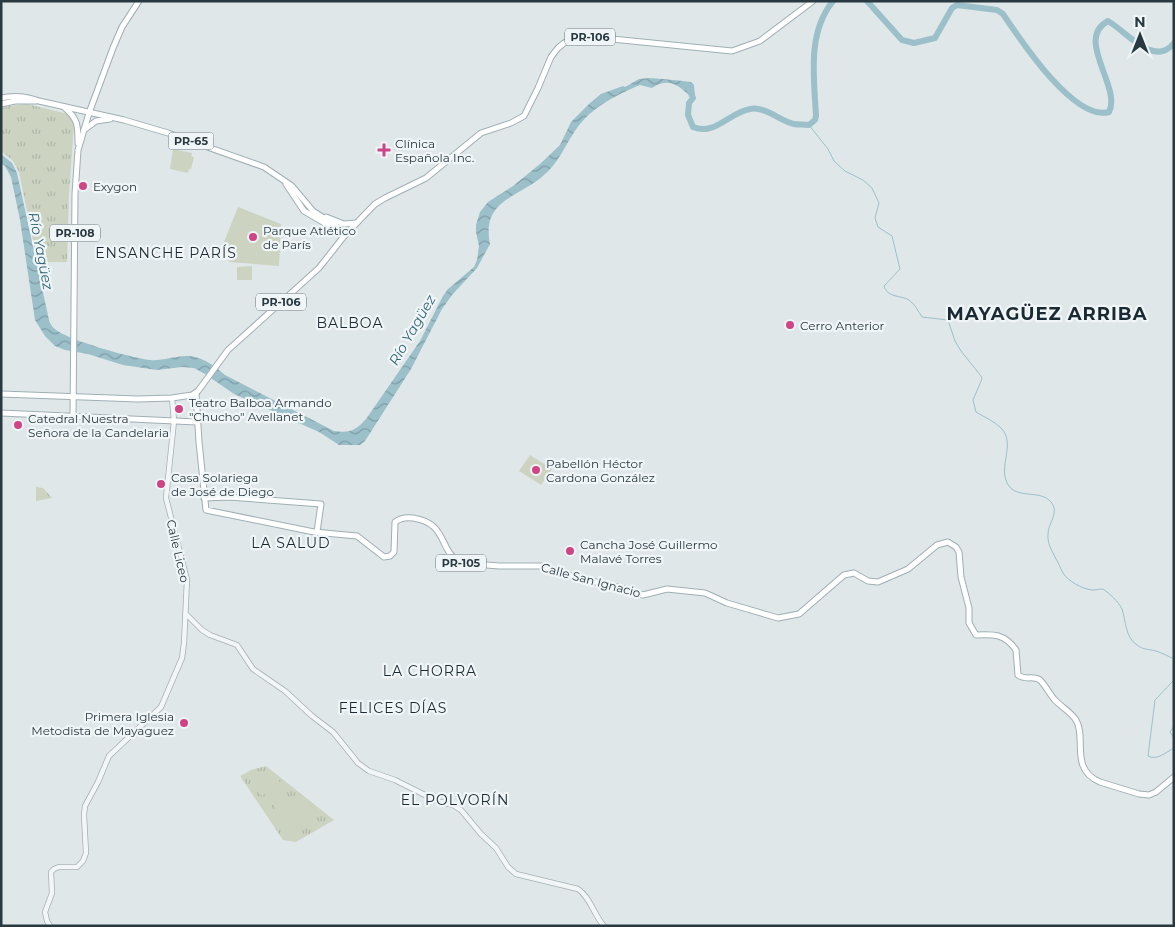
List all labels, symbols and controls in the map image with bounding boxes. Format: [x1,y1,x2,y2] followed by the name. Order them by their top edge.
[1115,10,1165,60] north arrow
[1134,13,1146,31] text: N
[565,28,615,46] road number: PR-106
[168,132,214,150] road number: PR-65
[395,136,474,165] place label: Clínica Española Inc.
[377,143,391,157] marker: Clínica Española Inc.
[93,179,137,194] place label: Exygon
[77,180,89,192] marker: Exygon
[25,211,58,292] water label: Río Yagüez
[263,223,356,252] place label: Parque Atlético de París
[50,224,100,242] road number: PR-108
[247,231,259,243] marker: Parque Atlético de París
[95,244,237,262] district label: ENSANCHE PARÍS
[385,291,440,369] water label: Río Yagüez
[256,294,306,310] road number: PR-106
[947,303,1147,325] district label: MAYAGÜEZ ARRIBA
[317,314,383,332] district label: BALBOA
[800,318,885,333] place label: Cerro Anterior
[784,319,796,331] marker: Cerro Anterior
[189,395,332,424] place label: Teatro Balboa Armando "Chucho" Avellanet
[173,403,185,415] marker: Teatro Balboa Armando "Chucho" Avellanet
[28,411,169,440] place label: Catedral Nuestra Señora de la Candelaria
[12,419,24,431] marker: Catedral Nuestra Señora de la Candelaria
[546,456,655,485] place label: Pabellón Héctor Cardona González
[530,464,542,476] marker: Pabellón Héctor Cardona González
[171,470,274,499] place label: Casa Solariega de José de Diego
[155,478,167,490] marker: Casa Solariega de José de Diego
[163,518,193,584] street label: Calle Liceo
[251,534,331,552] district label: LA SALUD
[580,537,718,566] place label: Cancha José Guillermo Malavé Torres
[564,545,576,557] marker: Cancha José Guillermo Malavé Torres
[436,554,486,572] road number: PR-105
[540,559,642,601] street label: Calle San Ignacio
[383,662,477,680] district label: LA CHORRA
[339,699,447,717] district label: FELICES DÍAS
[31,709,174,738] place label: Primera Iglesia Metodista de Mayaguez
[178,717,190,729] marker: Primera Iglesia Metodista de Mayaguez
[401,791,509,809] district label: EL POLVORÍN

